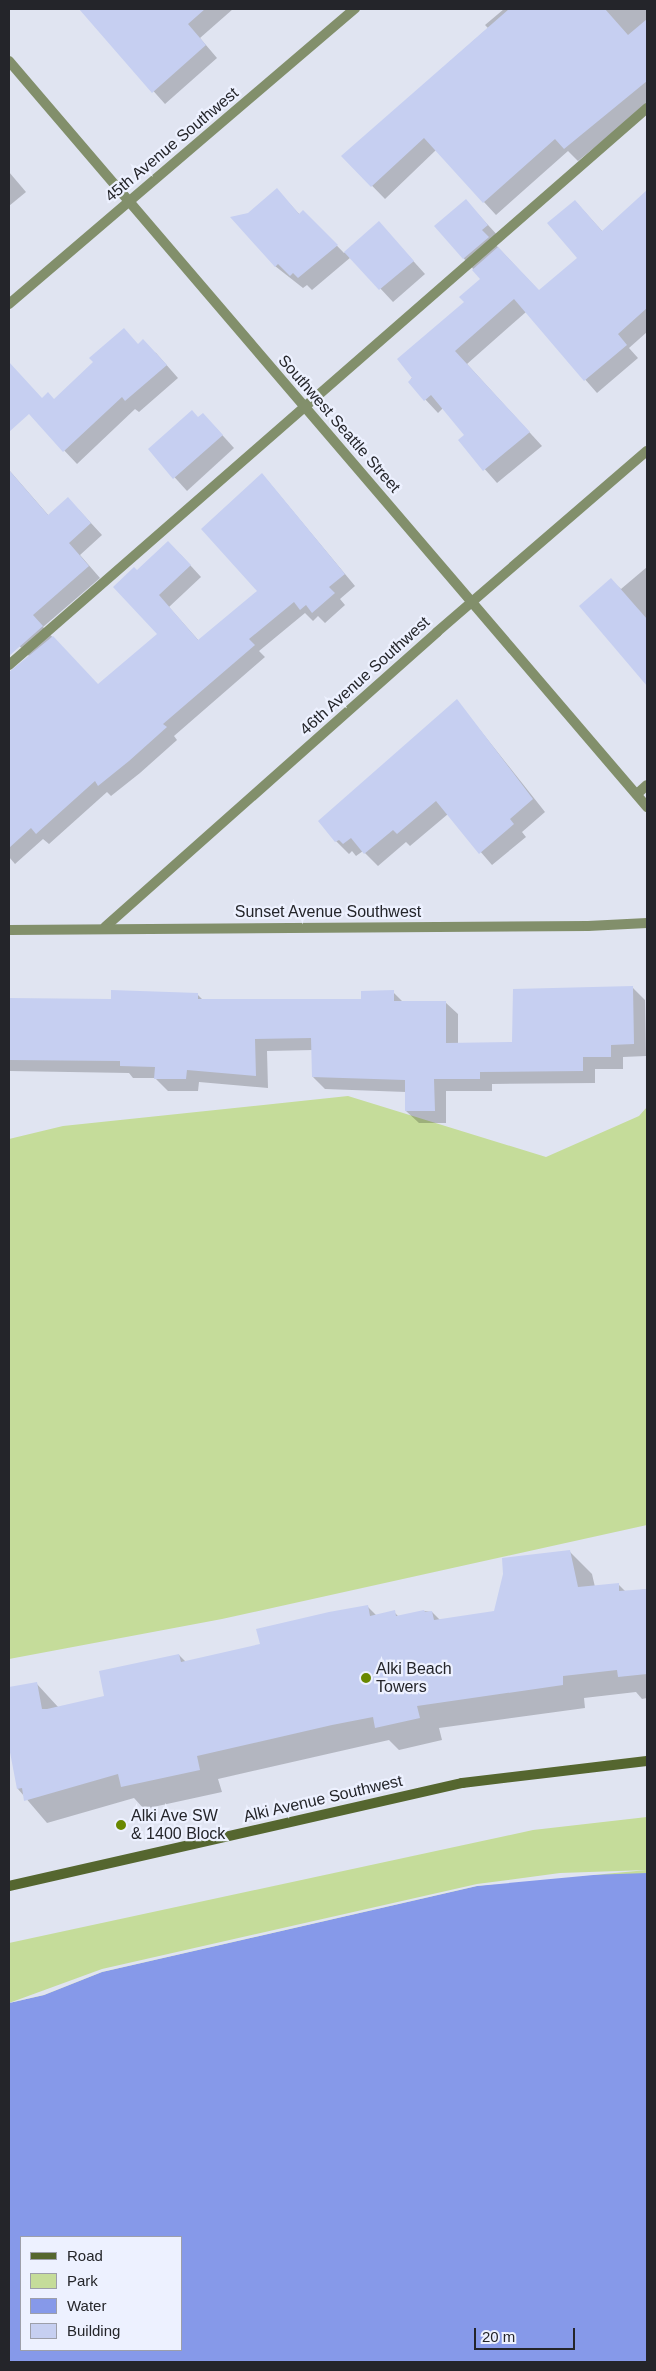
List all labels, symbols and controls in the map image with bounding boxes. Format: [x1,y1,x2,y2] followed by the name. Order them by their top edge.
[101,83,243,207] street label: 45th Avenue Southwest
[274,351,404,497] street label: Southwest Seattle Street
[296,612,434,740] street label: 46th Avenue Southwest
[234,902,422,922] street label: Sunset Avenue Southwest
[376,1659,452,1697] place label: Alki Beach Towers
[360,1672,372,1684] marker: Alki Beach Towers
[241,1771,405,1827] street label: Alki Avenue Southwest
[131,1806,225,1844] place label: Alki Ave SW & 1400 Block
[115,1819,127,1831] marker: Alki Ave SW & 1400 Block
[20,2236,182,2351] legend
[67,2247,103,2264] text: Road
[67,2272,98,2289] text: Park
[67,2297,106,2314] text: Water
[476,2318,577,2350] scale bar
[67,2322,120,2339] text: Building
[482,2328,515,2345] text: 20 m

